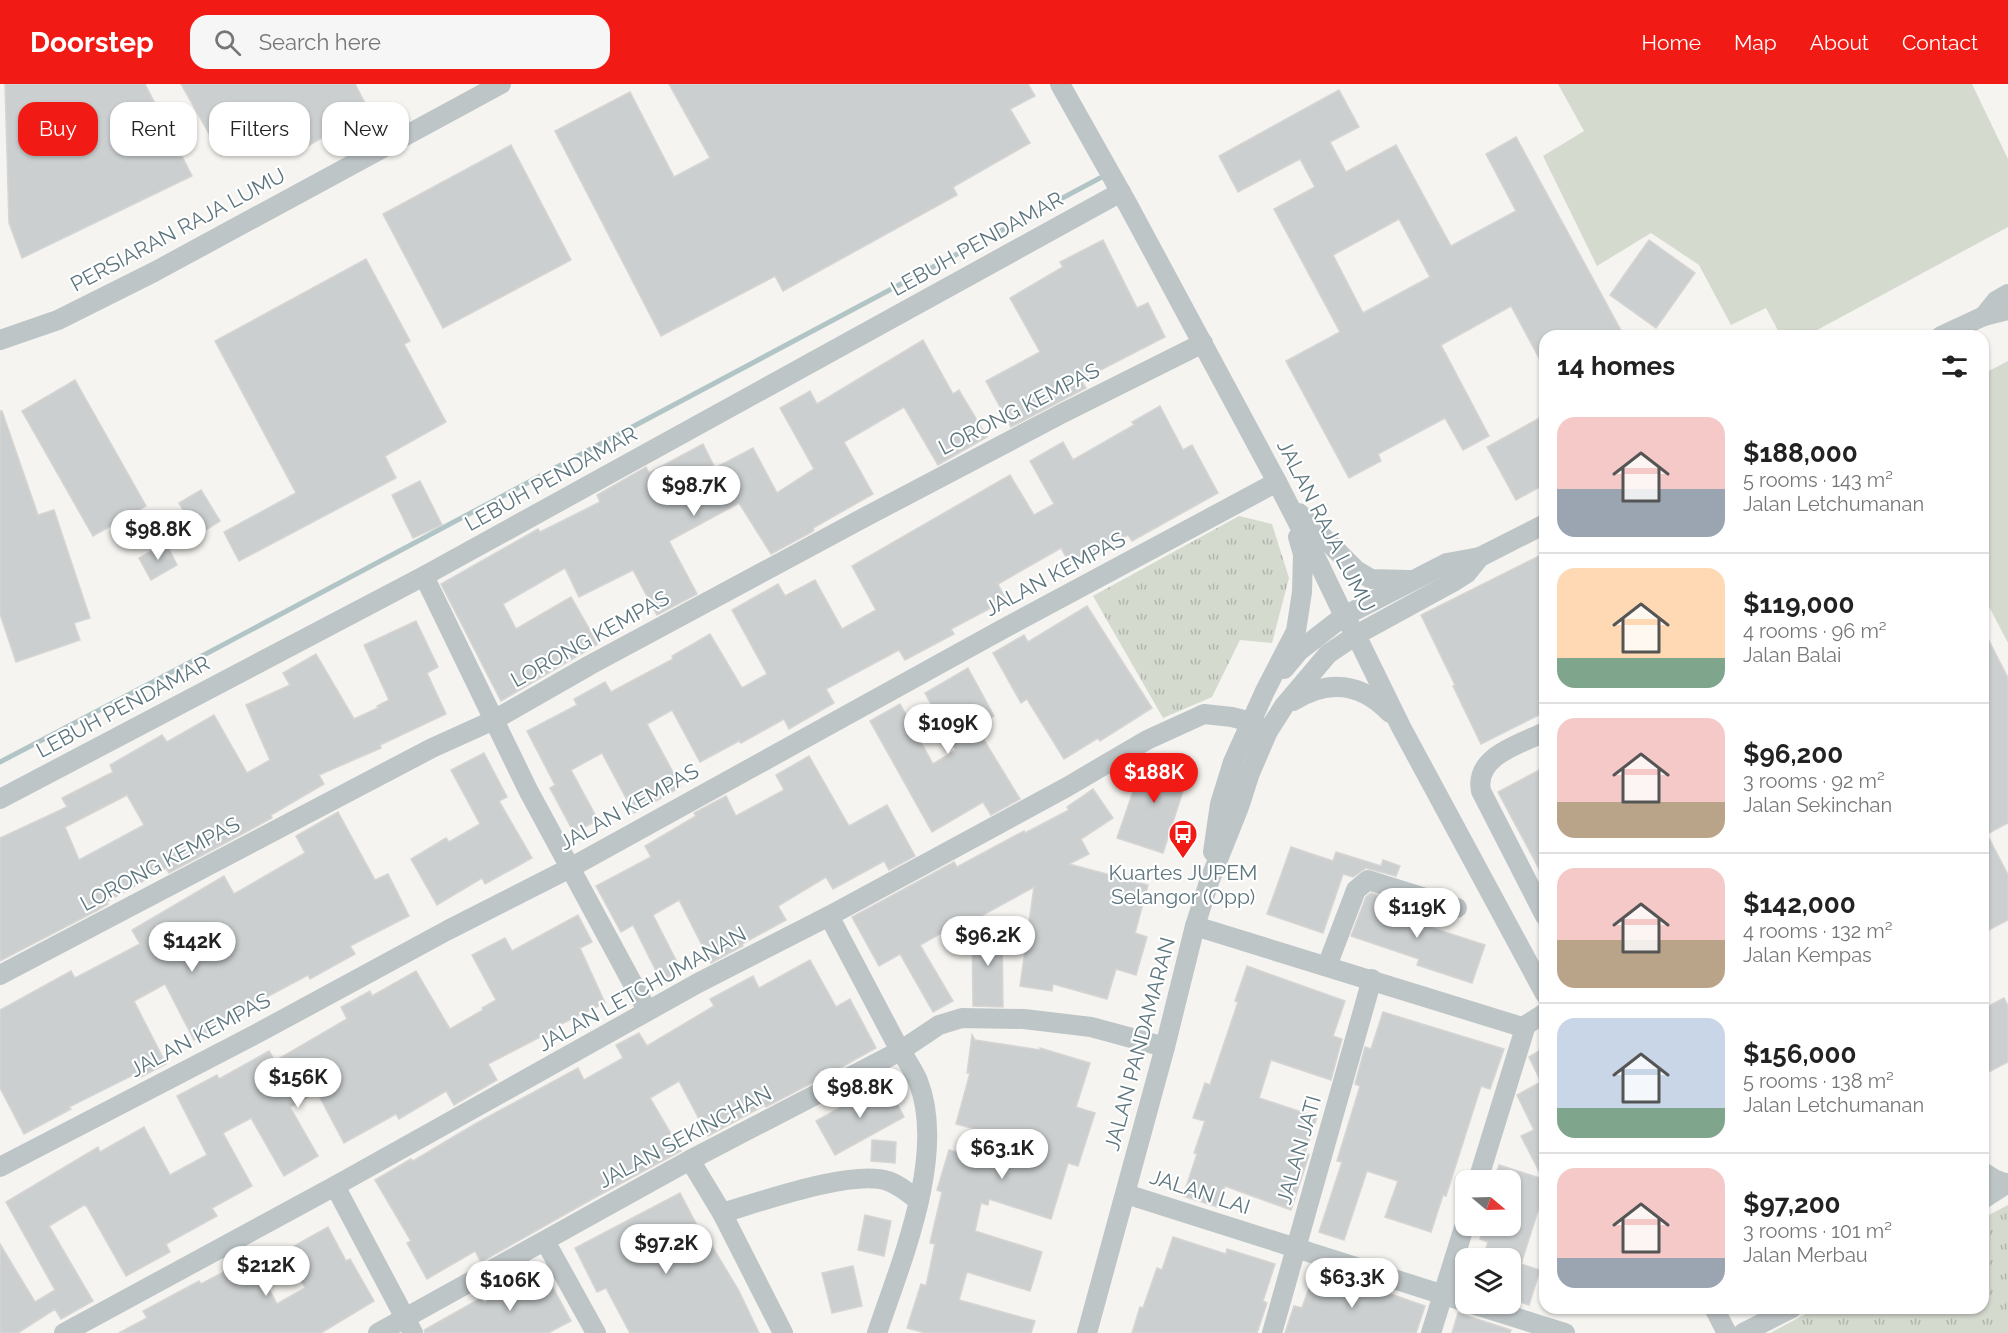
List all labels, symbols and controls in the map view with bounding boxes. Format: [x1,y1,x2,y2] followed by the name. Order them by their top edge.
[190,15,610,69] search box
[30,26,154,59] text: Doorstep
[211,26,244,59] icon: search
[259,29,381,55] text: Search here
[1642,30,1701,55] text: Home
[1734,30,1777,55] text: Map
[1810,30,1869,55] text: About
[1902,30,1978,55] text: Contact
[18,102,98,156] chip: Buy
[110,102,197,156] chip: Rent
[209,102,310,156] chip: Filters
[322,102,409,156] chip: New
[66,162,289,297] street label: PERSIARAN RAJA LUMU
[886,186,1067,301] street label: LEBUH PENDAMAR
[1938,350,1971,383] icon: filters
[1557,351,1675,381] text: 14 homes
[934,357,1104,460] street label: LORONG KEMPAS
[460,421,641,536] street label: LEBUH PENDAMAR
[1272,435,1381,616] street label: JALAN RAJA LUMU
[1743,438,1858,468] text: $188,000
[1605,441,1677,513] icon: home
[645,466,743,517] pin: $98.7K
[1743,468,1893,492] text: 5 rooms · 143 m²
[661,473,727,497] text: $98.7K
[1743,492,1924,516] text: Jalan Letchumanan
[109,510,207,561] pin: $98.8K
[125,517,191,541] text: $98.8K
[980,526,1129,621] street label: JALAN KEMPAS
[506,585,673,692] street label: LORONG KEMPAS
[1743,589,1854,619] text: $119,000
[1605,592,1677,664] icon: home
[1743,619,1887,643] text: 4 rooms · 96 m²
[1743,643,1841,667] text: Jalan Balai
[32,650,214,763] street label: LEBUH PENDAMAR
[906,704,990,755] pin: $109K
[918,711,978,735] text: $109K
[1743,739,1843,769] text: $96,200
[1605,742,1677,814] icon: home
[1112,753,1196,804] pin: $188K
[555,758,703,855] street label: JALAN KEMPAS
[1124,760,1184,784] text: $188K
[1743,769,1885,793] text: 3 rooms · 92 m²
[1743,793,1892,817] text: Jalan Sekinchan
[76,811,244,916] street label: LORONG KEMPAS
[1167,818,1199,860] bus stop icon: Kuartes JUPEM Selangor (Opp)
[1109,860,1257,909] place label: Kuartes JUPEM Selangor (Opp)
[1375,888,1459,939] pin: $119K
[1743,889,1856,919] text: $142,000
[1605,892,1677,964] icon: home
[1388,895,1446,919] text: $119K
[939,916,1037,967] pin: $96.2K
[1743,919,1892,943] text: 4 rooms · 132 m²
[533,921,750,1056] street label: JALAN LETCHUMANAN
[150,922,234,973] pin: $142K
[955,923,1021,947] text: $96.2K
[163,929,221,953] text: $142K
[1099,935,1180,1153] street label: JALAN PANDAMARAN
[1743,943,1872,967] text: Jalan Kempas
[125,987,274,1082] street label: JALAN KEMPAS
[1743,1039,1856,1069] text: $156,000
[1605,1042,1677,1114] icon: home
[256,1058,340,1109] pin: $156K
[268,1065,328,1089] text: $156K
[811,1068,909,1119] pin: $98.8K
[1743,1069,1894,1093] text: 5 rooms · 138 m²
[827,1075,893,1099] text: $98.8K
[594,1080,776,1193] street label: JALAN SEKINCHAN
[1271,1093,1326,1207] street label: JALAN JATI
[1743,1093,1924,1117] text: Jalan Letchumanan
[953,1129,1051,1180] pin: $63.1K
[970,1136,1034,1160] text: $63.1K
[1147,1164,1253,1219] street label: JALAN LAI
[1455,1170,1521,1236] north arrow
[1455,1170,1521,1314] map controls
[1743,1189,1841,1219] text: $97,200
[1605,1192,1677,1264] icon: home
[1743,1219,1892,1243] text: 3 rooms · 101 m²
[617,1224,715,1275] pin: $97.2K
[634,1231,698,1255] text: $97.2K
[1743,1243,1868,1267] text: Jalan Merbau
[224,1246,308,1297] pin: $212K
[1455,1248,1521,1314] button: layers
[237,1253,295,1277] text: $212K
[1303,1258,1401,1309] pin: $63.3K
[468,1261,552,1312] pin: $106K
[1320,1265,1384,1289] text: $63.3K
[480,1268,540,1292] text: $106K

